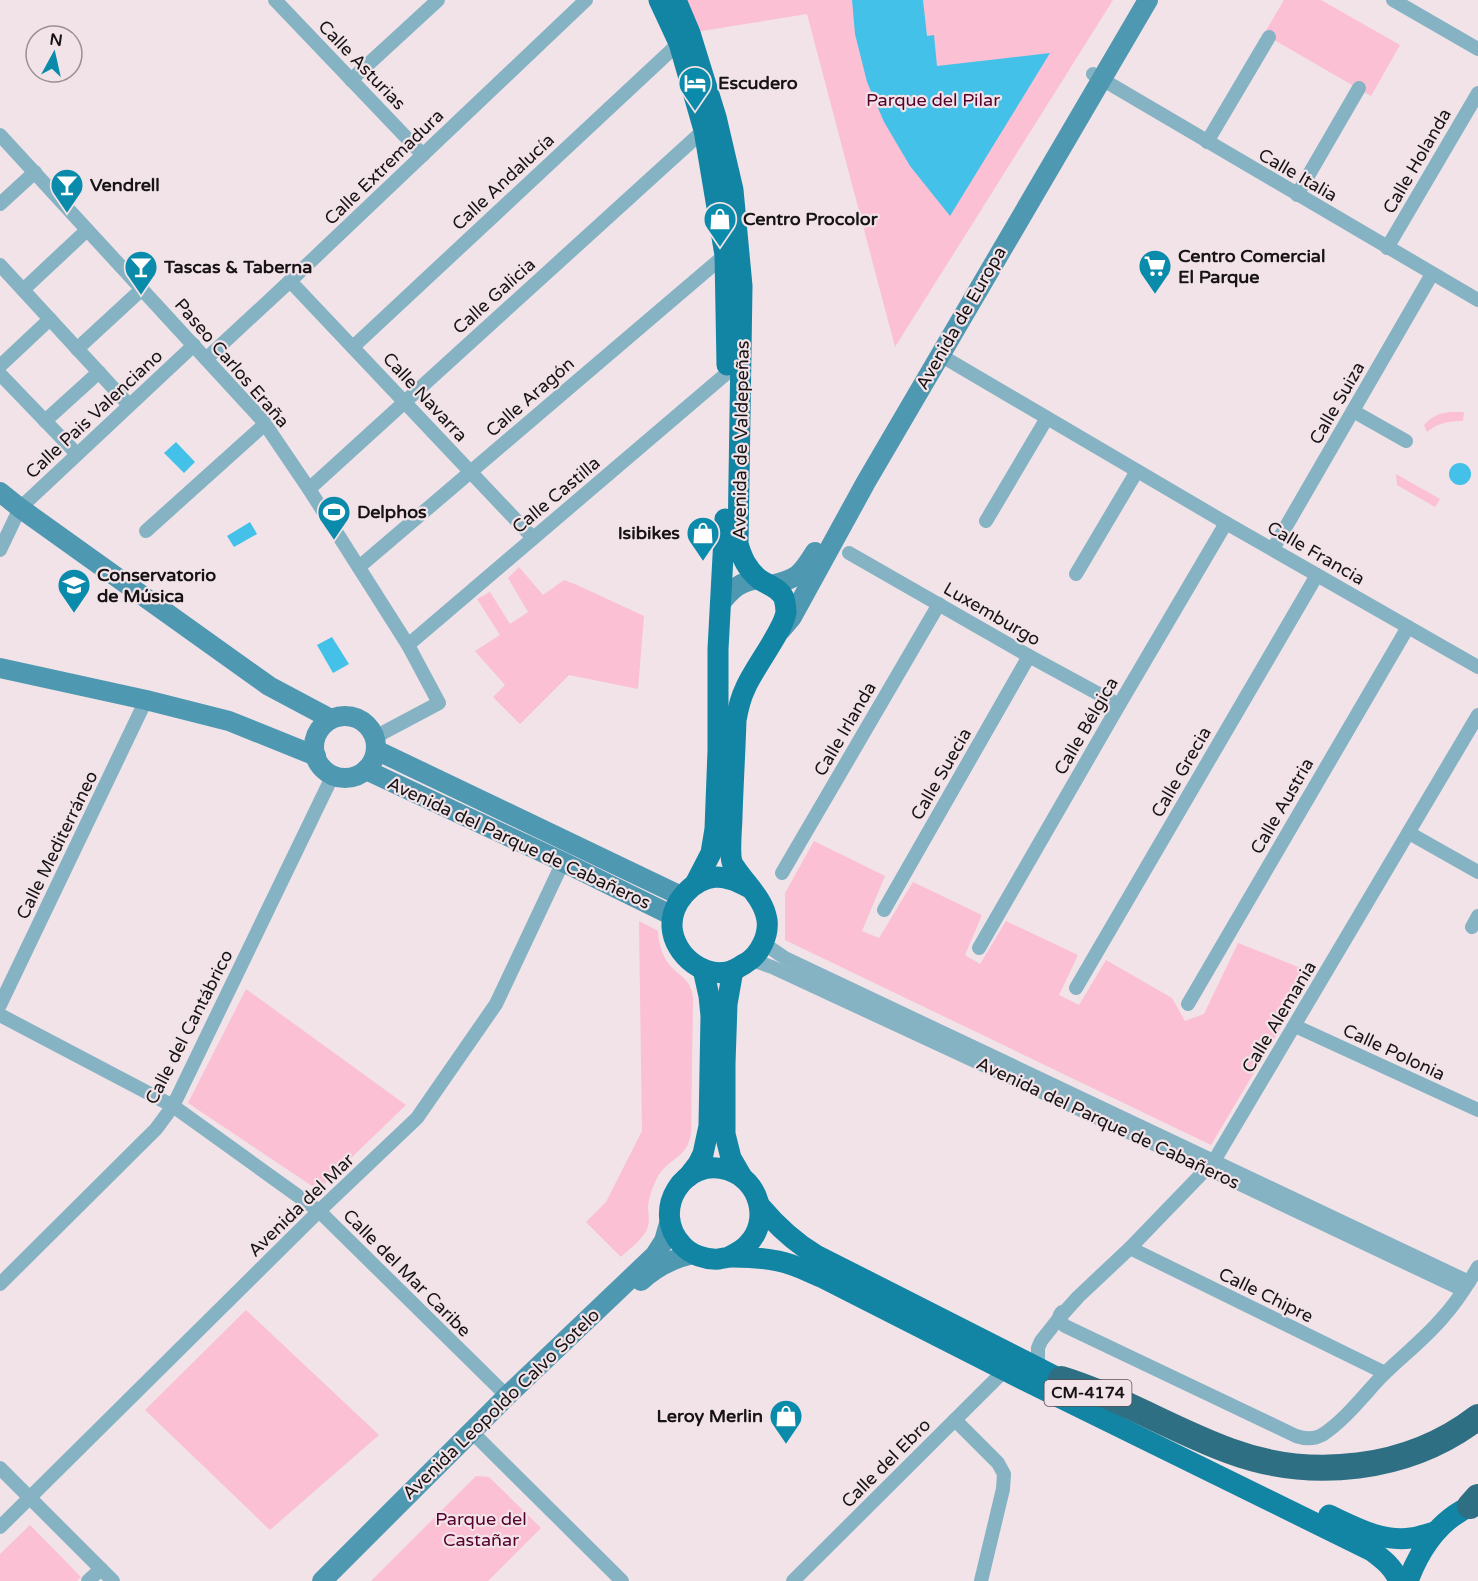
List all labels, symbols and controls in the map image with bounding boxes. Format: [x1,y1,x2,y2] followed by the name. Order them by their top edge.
[314,15,410,115] street label: Calle Asturias
[24,24,84,84] north arrow
[48,29,64,51] text: N
[677,65,713,112] hotel icon: Escudero
[718,72,798,94] place label: Escudero
[866,89,1000,111] park label: Parque del Pilar
[320,104,448,230] street label: Calle Extremadura
[1378,104,1456,218] street label: Calle Holanda
[447,129,559,235] street label: Calle Andalucía
[1255,144,1341,206] street label: Calle Italia
[49,167,85,214] bar icon: Vendrell
[90,174,160,196] place label: Vendrell
[702,201,738,248] shop icon: Centro Procolor
[743,208,879,230] place label: Centro Procolor
[911,243,1011,393] street label: Avenida de Europa
[1178,245,1325,288] place label: Centro Comercial El Parque
[1137,248,1173,295] supermarket icon: Centro Comercial El Parque
[123,249,159,296] bar icon: Tascas & Taberna
[448,253,540,339] street label: Calle Galicia
[163,256,312,278] place label: Tascas & Taberna
[170,294,294,432] street label: Paseo Carlos Eraña
[728,340,754,540] street label: Avenida de Valdepeñas
[21,345,167,483] street label: Calle Pais Valenciano
[378,348,472,446] street label: Calle Navarra
[481,353,579,441] street label: Calle Aragón
[1304,358,1370,448] street label: Calle Suiza
[508,452,604,538] street label: Calle Castilla
[316,494,352,541] sports icon: Delphos
[357,501,427,523] place label: Delphos
[685,515,721,562] shop icon: Isibikes
[1263,516,1369,590] street label: Calle Francia
[618,522,680,544] place label: Isibikes
[97,564,216,607] place label: Conservatorio de Música
[56,567,92,614] school or university icon: Conservatorio de Música
[939,577,1045,651] street label: Luxemburgo
[1049,673,1123,779] street label: Calle Bélgica
[809,678,881,780] street label: Calle Irlanda
[1146,723,1216,821] street label: Calle Grecia
[906,724,976,824] street label: Calle Suecia
[1246,754,1318,858] street label: Calle Austria
[11,767,103,923] street label: Calle Mediterráneo
[384,772,654,914] street label: Avenida del Parque de Cabañeros
[140,946,238,1108] street label: Calle del Cantábrico
[1237,957,1321,1077] street label: Calle Alemania
[1339,1019,1449,1085] street label: Calle Polonia
[973,1052,1243,1194] street label: Avenida del Parque de Cabañeros
[243,1149,359,1261] street label: Avenida del Mar
[338,1204,476,1342] street label: Calle del Mar Caribe
[1215,1263,1317,1327] street label: Calle Chipre
[398,1304,604,1504] street label: Avenida Leopoldo Calvo Sotelo
[1044,1380,1132,1406] road number: CM-4174
[768,1398,804,1445] shop icon: Leroy Merlin
[657,1405,763,1427] place label: Leroy Merlin
[837,1414,935,1512] street label: Calle del Ebro
[435,1508,527,1551] park label: Parque del Castañar

